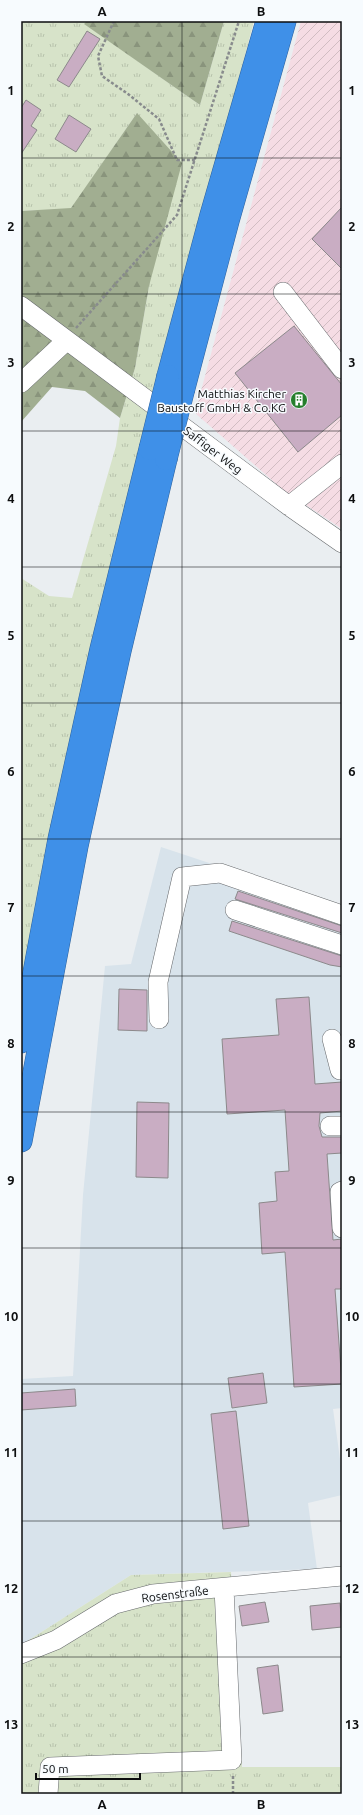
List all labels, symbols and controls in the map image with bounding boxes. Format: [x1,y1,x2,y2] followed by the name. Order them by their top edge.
[97,4,107,18] text: A
[257,4,266,18] text: B
[7,83,15,97] text: 1
[348,83,356,97] text: 1
[7,219,15,233] text: 2
[348,219,356,233] text: 2
[7,355,15,369] text: 3
[348,355,356,369] text: 3
[157,387,286,414] place label: Matthias Kircher Baustoff GmbH & Co.KG
[289,390,309,410] building icon: Matthias Kircher Baustoff GmbH & Co.KG
[181,424,245,476] street label: Saffiger Weg
[7,491,15,505] text: 4
[348,491,356,505] text: 4
[7,628,15,642] text: 5
[348,628,356,642] text: 5
[7,764,15,778] text: 6
[348,764,356,778] text: 6
[7,900,15,914] text: 7
[348,900,356,914] text: 7
[7,1036,15,1050] text: 8
[348,1036,356,1050] text: 8
[7,1173,15,1187] text: 9
[348,1173,356,1187] text: 9
[4,1309,18,1323] text: 10
[345,1309,359,1323] text: 10
[4,1445,18,1459] text: 11
[345,1445,359,1459] text: 11
[4,1581,18,1595] text: 12
[345,1581,359,1595] text: 12
[141,1583,209,1605] street label: Rosenstraße
[4,1717,18,1731] text: 13
[345,1717,359,1731] text: 13
[36,1755,140,1781] scale bar
[42,1762,69,1775] text: 50 m
[97,1797,107,1811] text: A
[257,1797,266,1811] text: B

